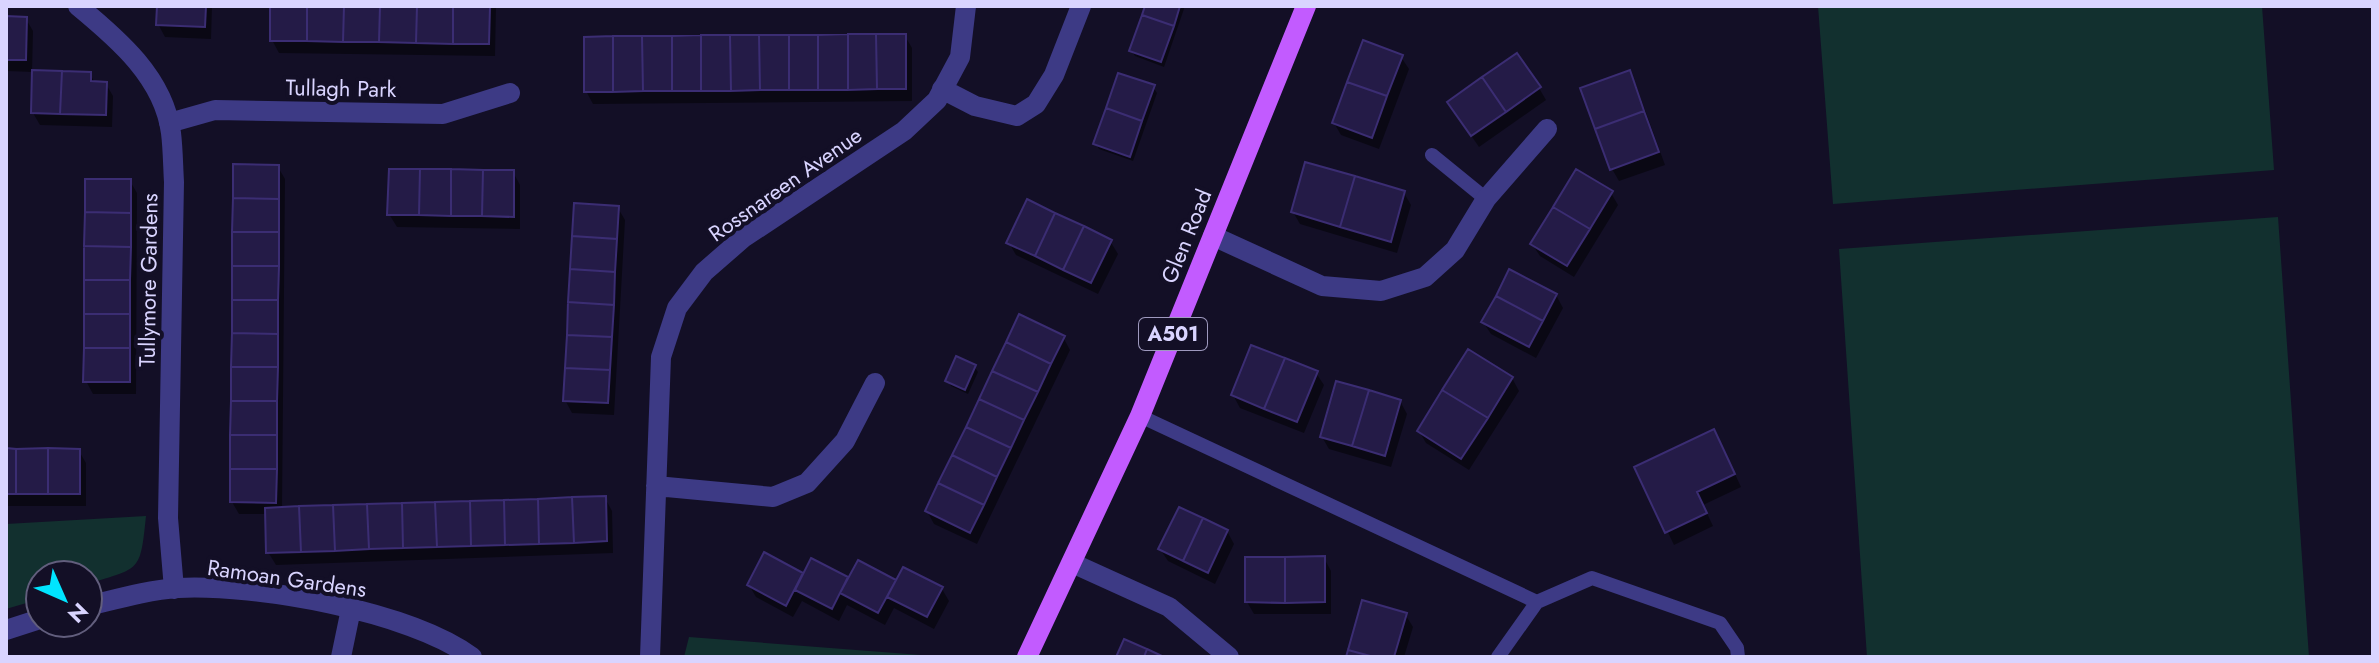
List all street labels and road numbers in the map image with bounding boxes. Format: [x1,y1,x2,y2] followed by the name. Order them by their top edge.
[285,71,397,105] street label: Tullagh Park
[702,119,868,249] street label: Rossnareen Avenue
[1153,184,1219,288] street label: Glen Road
[130,193,166,367] street label: Tullymore Gardens
[1139,318,1207,350] road number: A501
[205,551,369,605] street label: Ramoan Gardens

